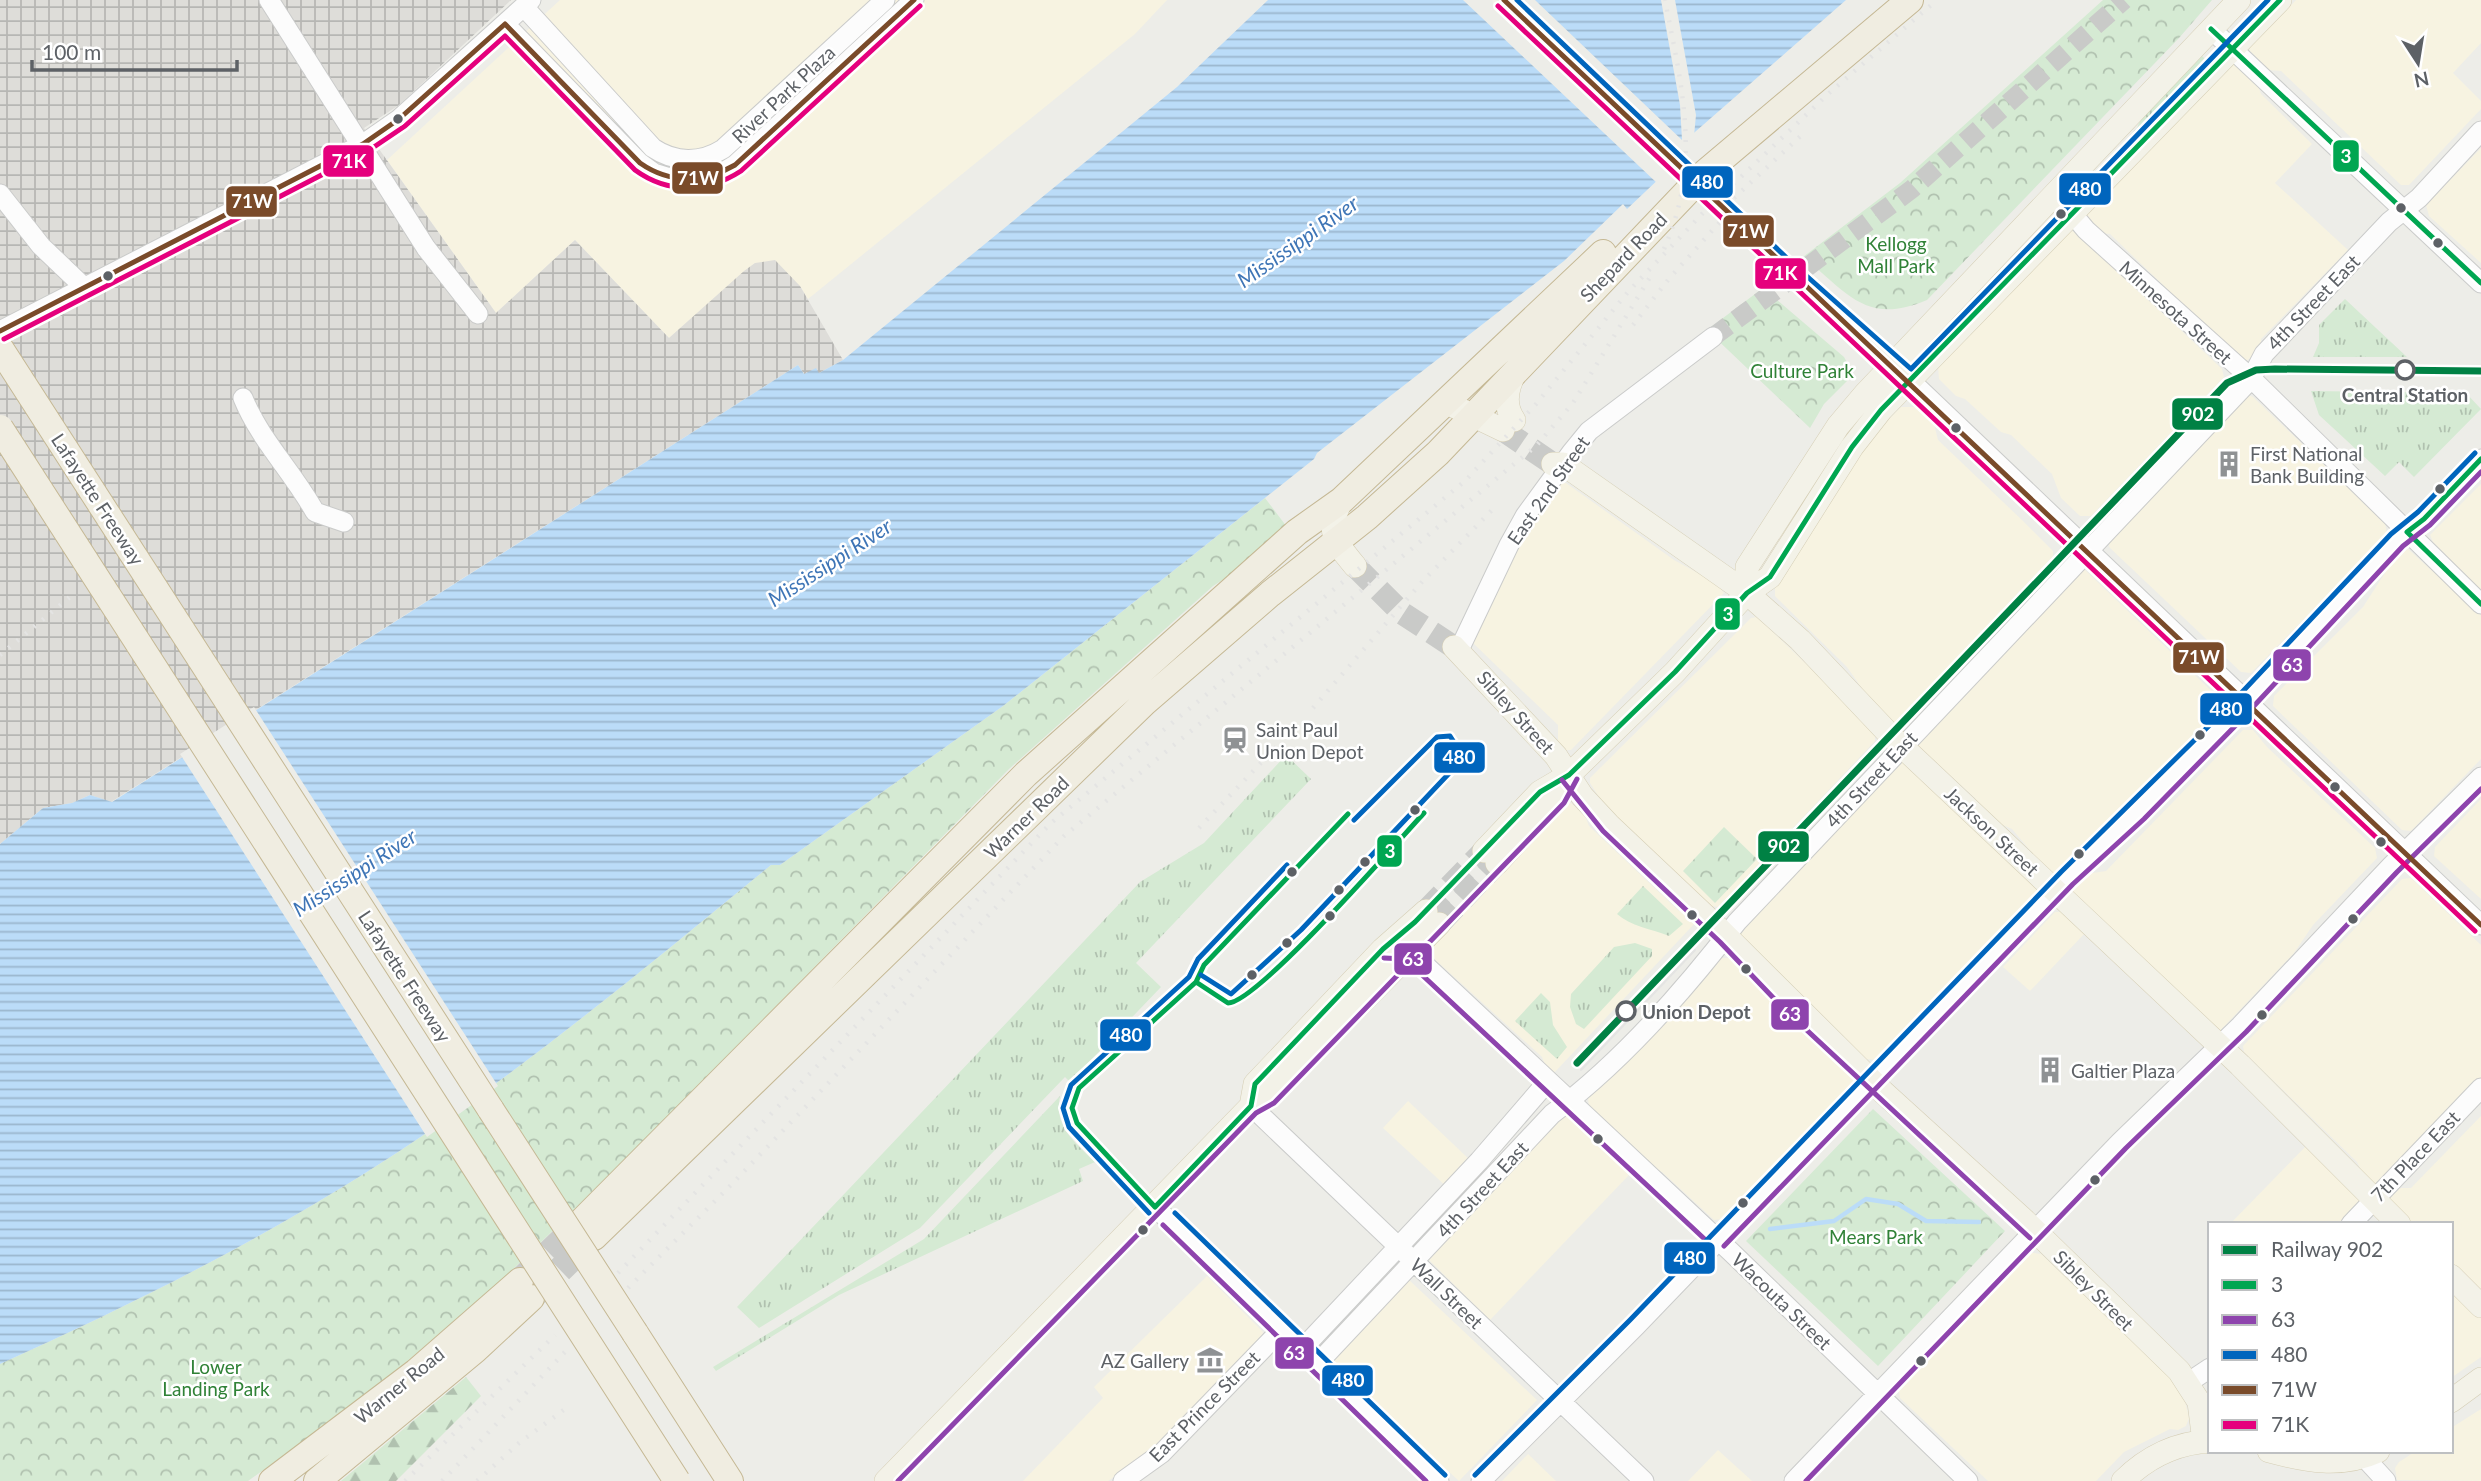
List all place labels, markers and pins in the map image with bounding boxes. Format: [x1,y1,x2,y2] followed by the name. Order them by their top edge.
[391,112,405,126] unlabelled marker
[2394,201,2408,215] unlabelled marker
[2054,207,2068,221] unlabelled marker
[2431,236,2445,250] unlabelled marker
[101,269,115,283] unlabelled marker
[2395,360,2415,380] marker: Central Station
[2342,383,2468,406] place label: Central Station
[1949,421,1963,435] unlabelled marker
[2250,442,2364,487] place label: First National Bank Building
[2214,449,2244,479] building icon: First National Bank Building
[2433,482,2447,496] unlabelled marker
[1256,718,1364,763] place label: Saint Paul Union Depot
[1220,725,1250,755] station icon: Saint Paul Union Depot
[2193,728,2207,742] unlabelled marker
[2328,780,2342,794] unlabelled marker
[1408,803,1422,817] unlabelled marker
[2374,835,2388,849] unlabelled marker
[2072,847,2086,861] unlabelled marker
[1358,855,1372,869] unlabelled marker
[1285,865,1299,879] unlabelled marker
[1332,883,1346,897] unlabelled marker
[1685,908,1699,922] unlabelled marker
[1323,909,1337,923] unlabelled marker
[2346,912,2360,926] unlabelled marker
[1280,936,1294,950] unlabelled marker
[1739,962,1753,976] unlabelled marker
[1245,968,1259,982] unlabelled marker
[1642,1000,1751,1023] place label: Union Depot
[1616,1001,1636,1021] marker: Union Depot
[2255,1008,2269,1022] unlabelled marker
[2035,1055,2065,1085] building icon: Galtier Plaza
[2071,1059,2175,1082] place label: Galtier Plaza
[1591,1132,1605,1146] unlabelled marker
[2088,1173,2102,1187] unlabelled marker
[1736,1196,1750,1210] unlabelled marker
[1136,1223,1150,1237] unlabelled marker
[1195,1345,1225,1375] museum icon: AZ Gallery
[1101,1349,1189,1372] place label: AZ Gallery
[1914,1354,1928,1368] unlabelled marker

